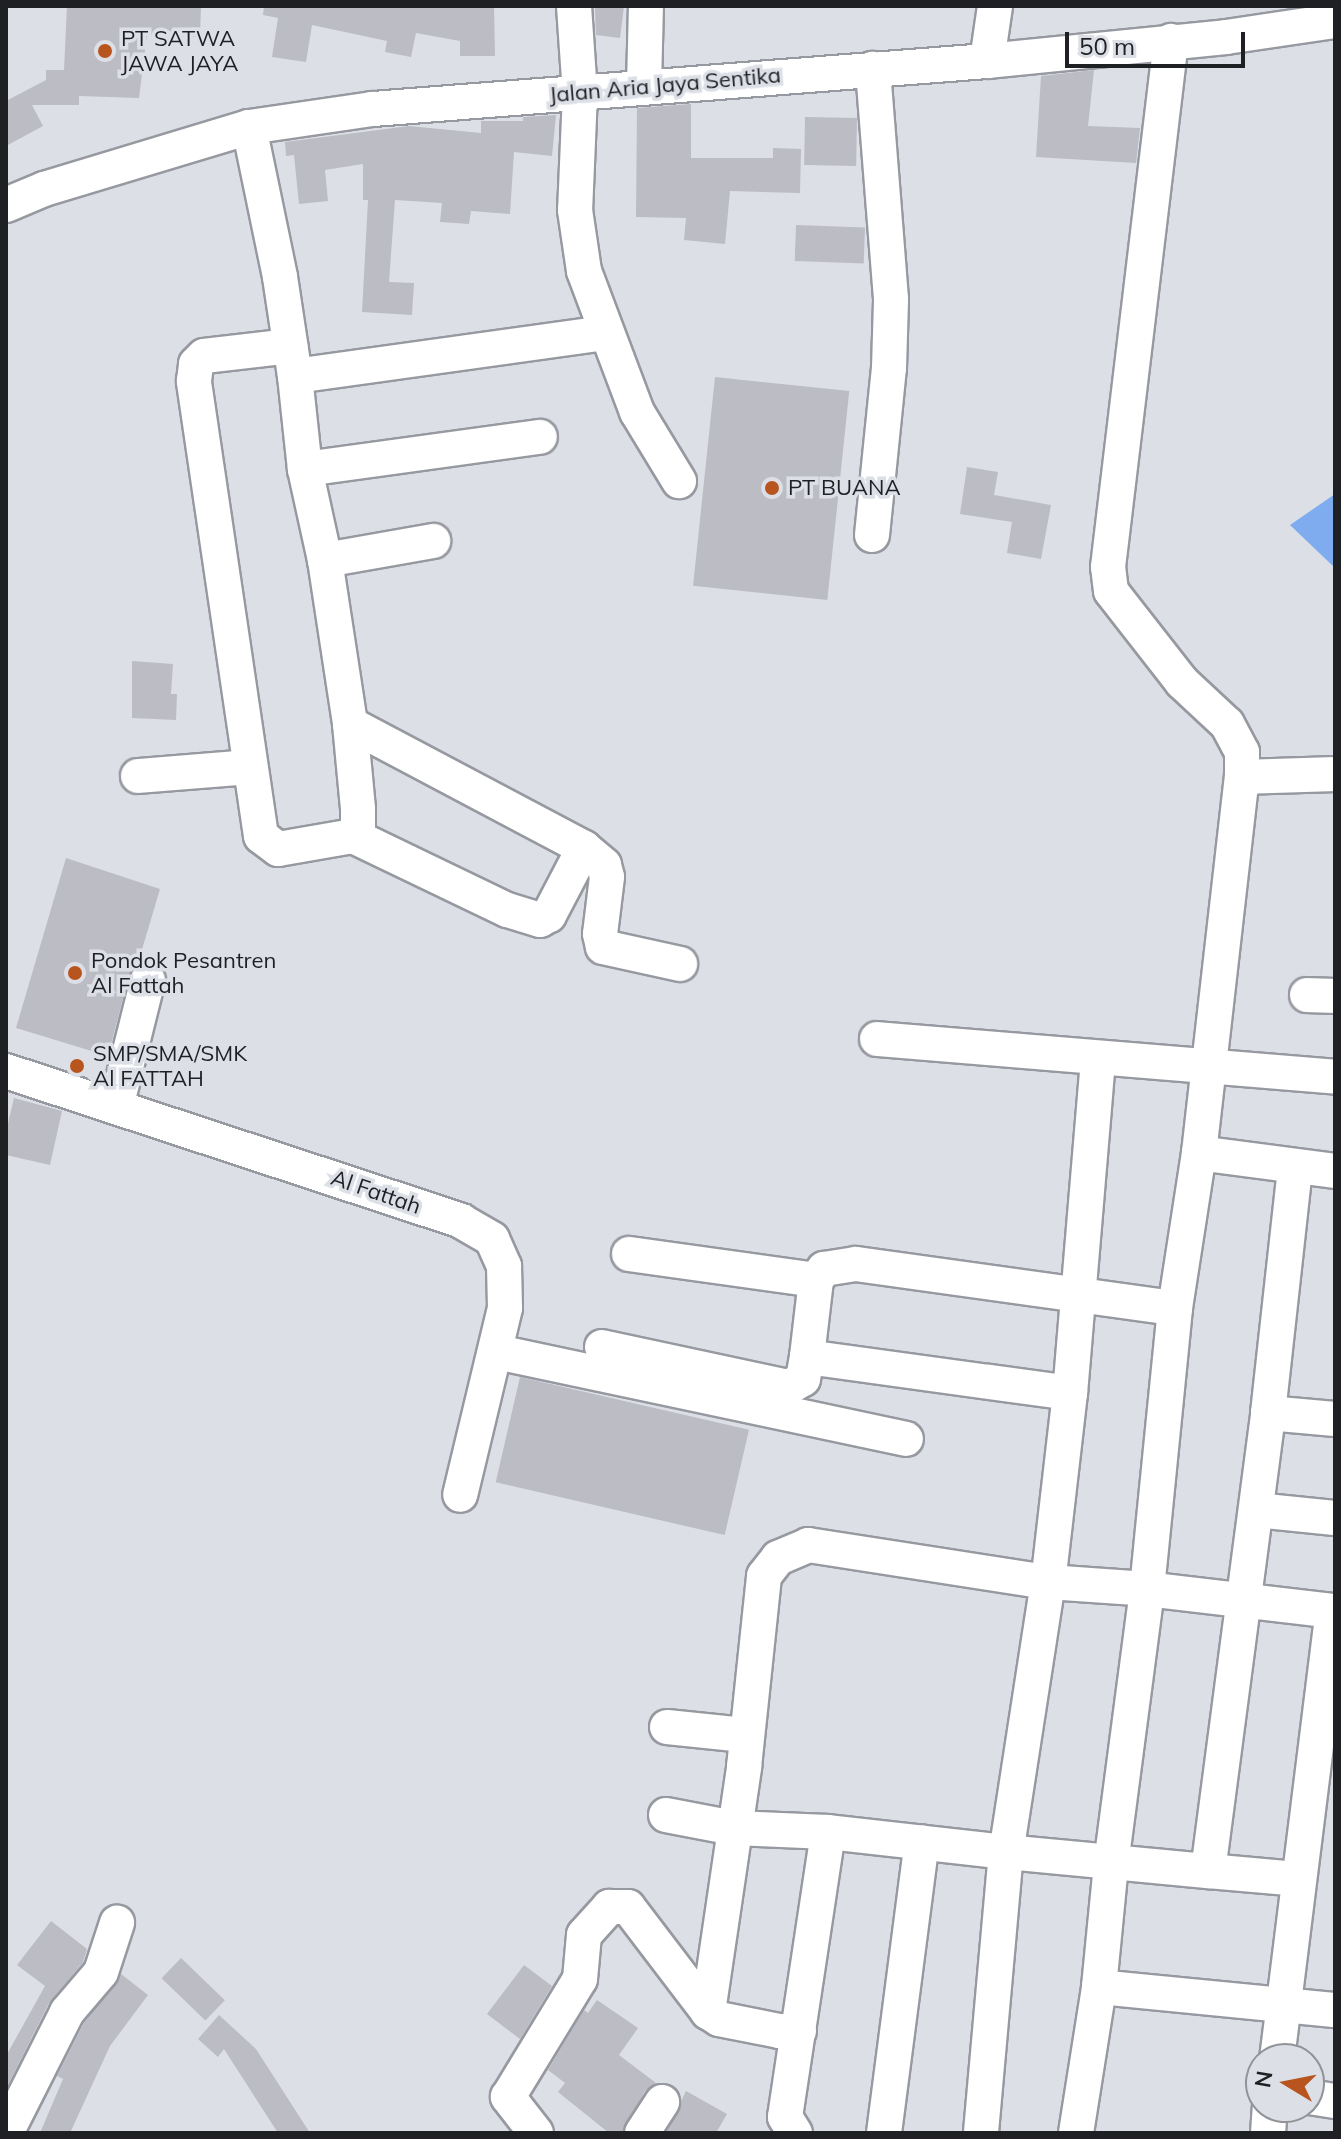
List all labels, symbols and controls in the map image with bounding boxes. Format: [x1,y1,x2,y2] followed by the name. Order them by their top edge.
[1069,16,1249,66] scale bar
[121,25,238,76] place label: PT SATWA JAWA JAYA
[1079,31,1135,61] text: 50 m
[96,42,114,60] marker: PT SATWA JAWA JAYA
[548,62,782,108] street label: Jalan Aria Jaya Sentika
[788,475,901,501] place label: PT BUANA
[763,479,781,497] marker: PT BUANA
[91,947,276,998] place label: Pondok Pesantren Al Fattah
[66,964,84,982] marker: Pondok Pesantren Al Fattah
[93,1040,247,1092] place label: SMP/SMA/SMK Al FATTAH
[68,1057,86,1075] marker: SMP/SMA/SMK Al FATTAH
[328,1164,424,1220] street label: Al Fattah
[1245,2043,1325,2123] north arrow
[1248,2069,1279,2090] text: N

